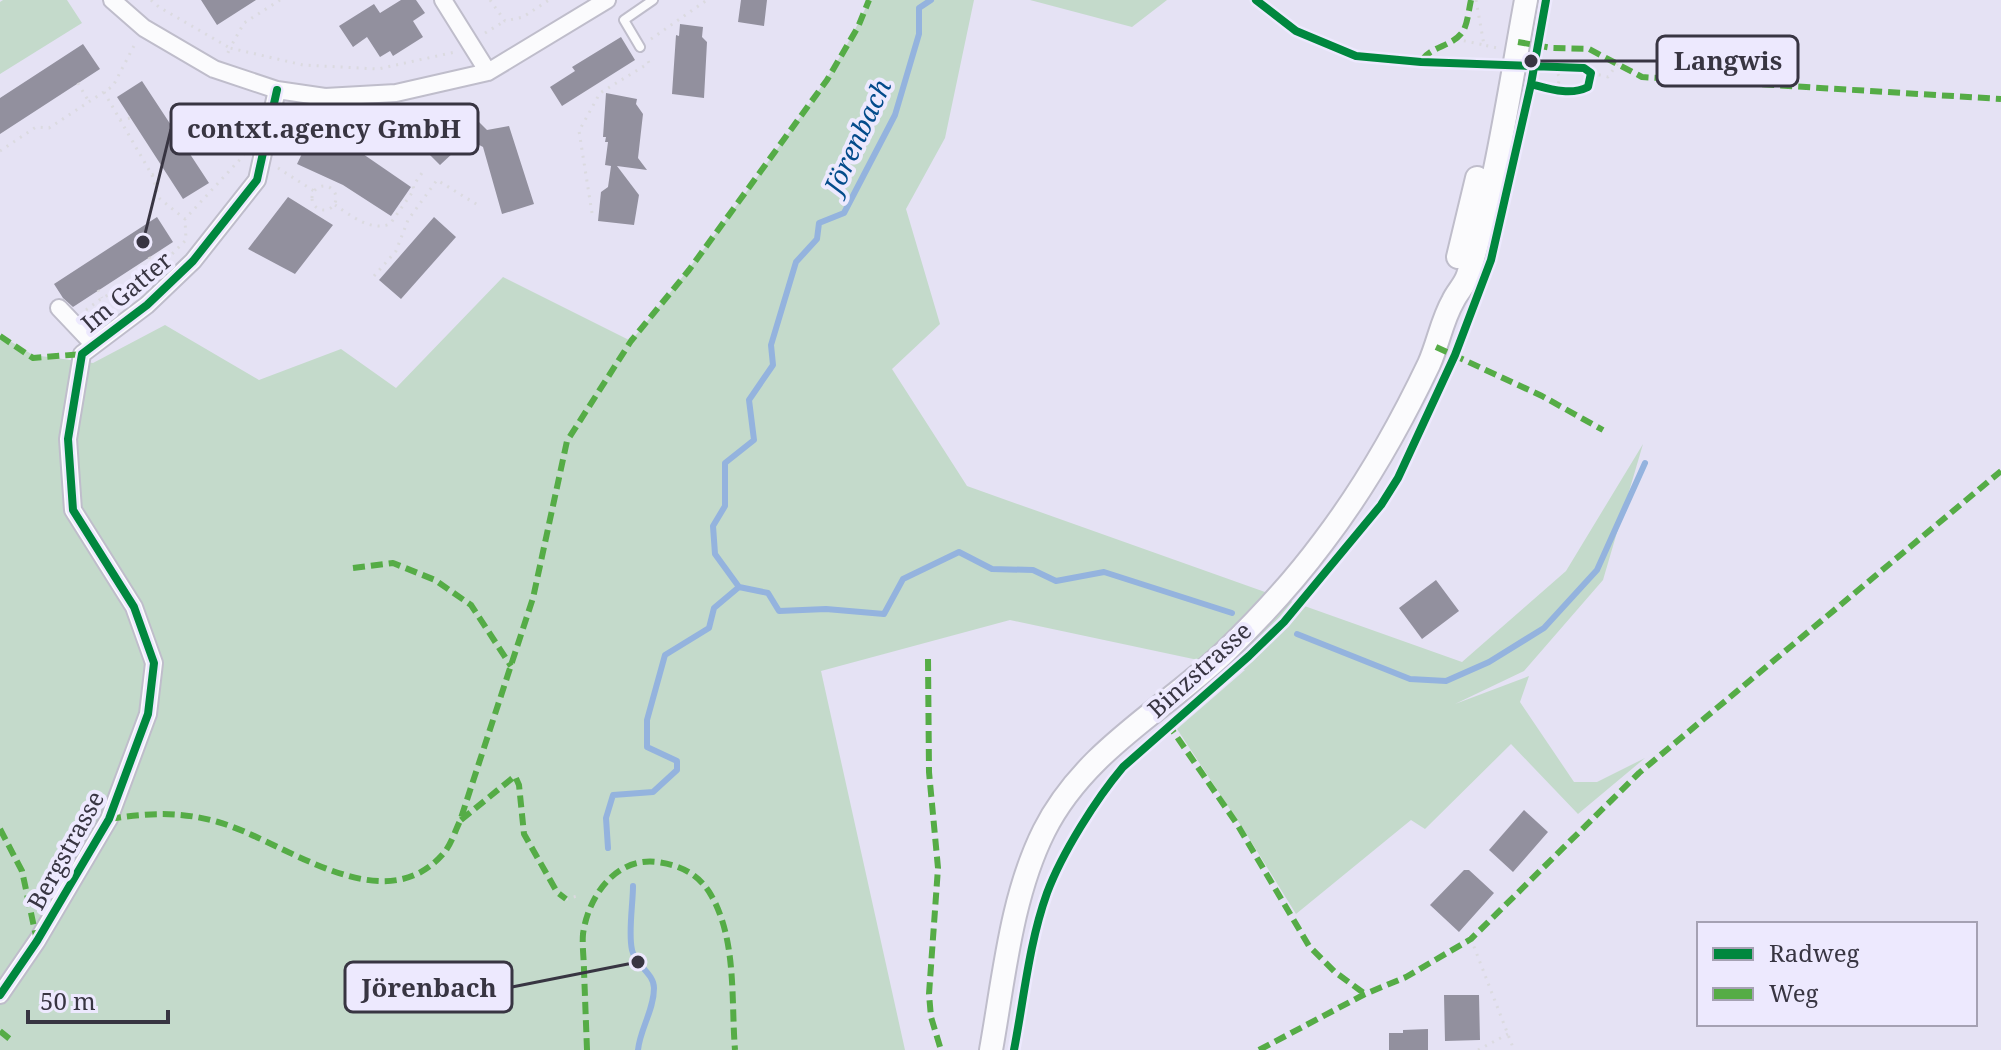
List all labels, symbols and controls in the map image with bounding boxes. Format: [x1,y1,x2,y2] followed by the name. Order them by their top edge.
[1657,36,1798,86] callout: Langwis
[1674,42,1782,78] text: Langwis
[813,73,899,203] water label: Jörenbach
[171,104,478,154] callout: contxt.agency GmbH
[187,110,461,146] text: contxt.agency GmbH
[73,243,179,339] street label: Im Gatter
[1140,614,1258,724] street label: Binzstrasse
[19,785,111,915] street label: Bergstrasse
[1697,922,1977,1026] legend
[1769,936,1860,969] text: Radweg
[345,962,512,1012] callout: Jörenbach
[360,969,497,1005] text: Jörenbach
[28,974,168,1024] scale bar
[1769,976,1819,1009] text: Weg
[40,984,96,1017] text: 50 m

